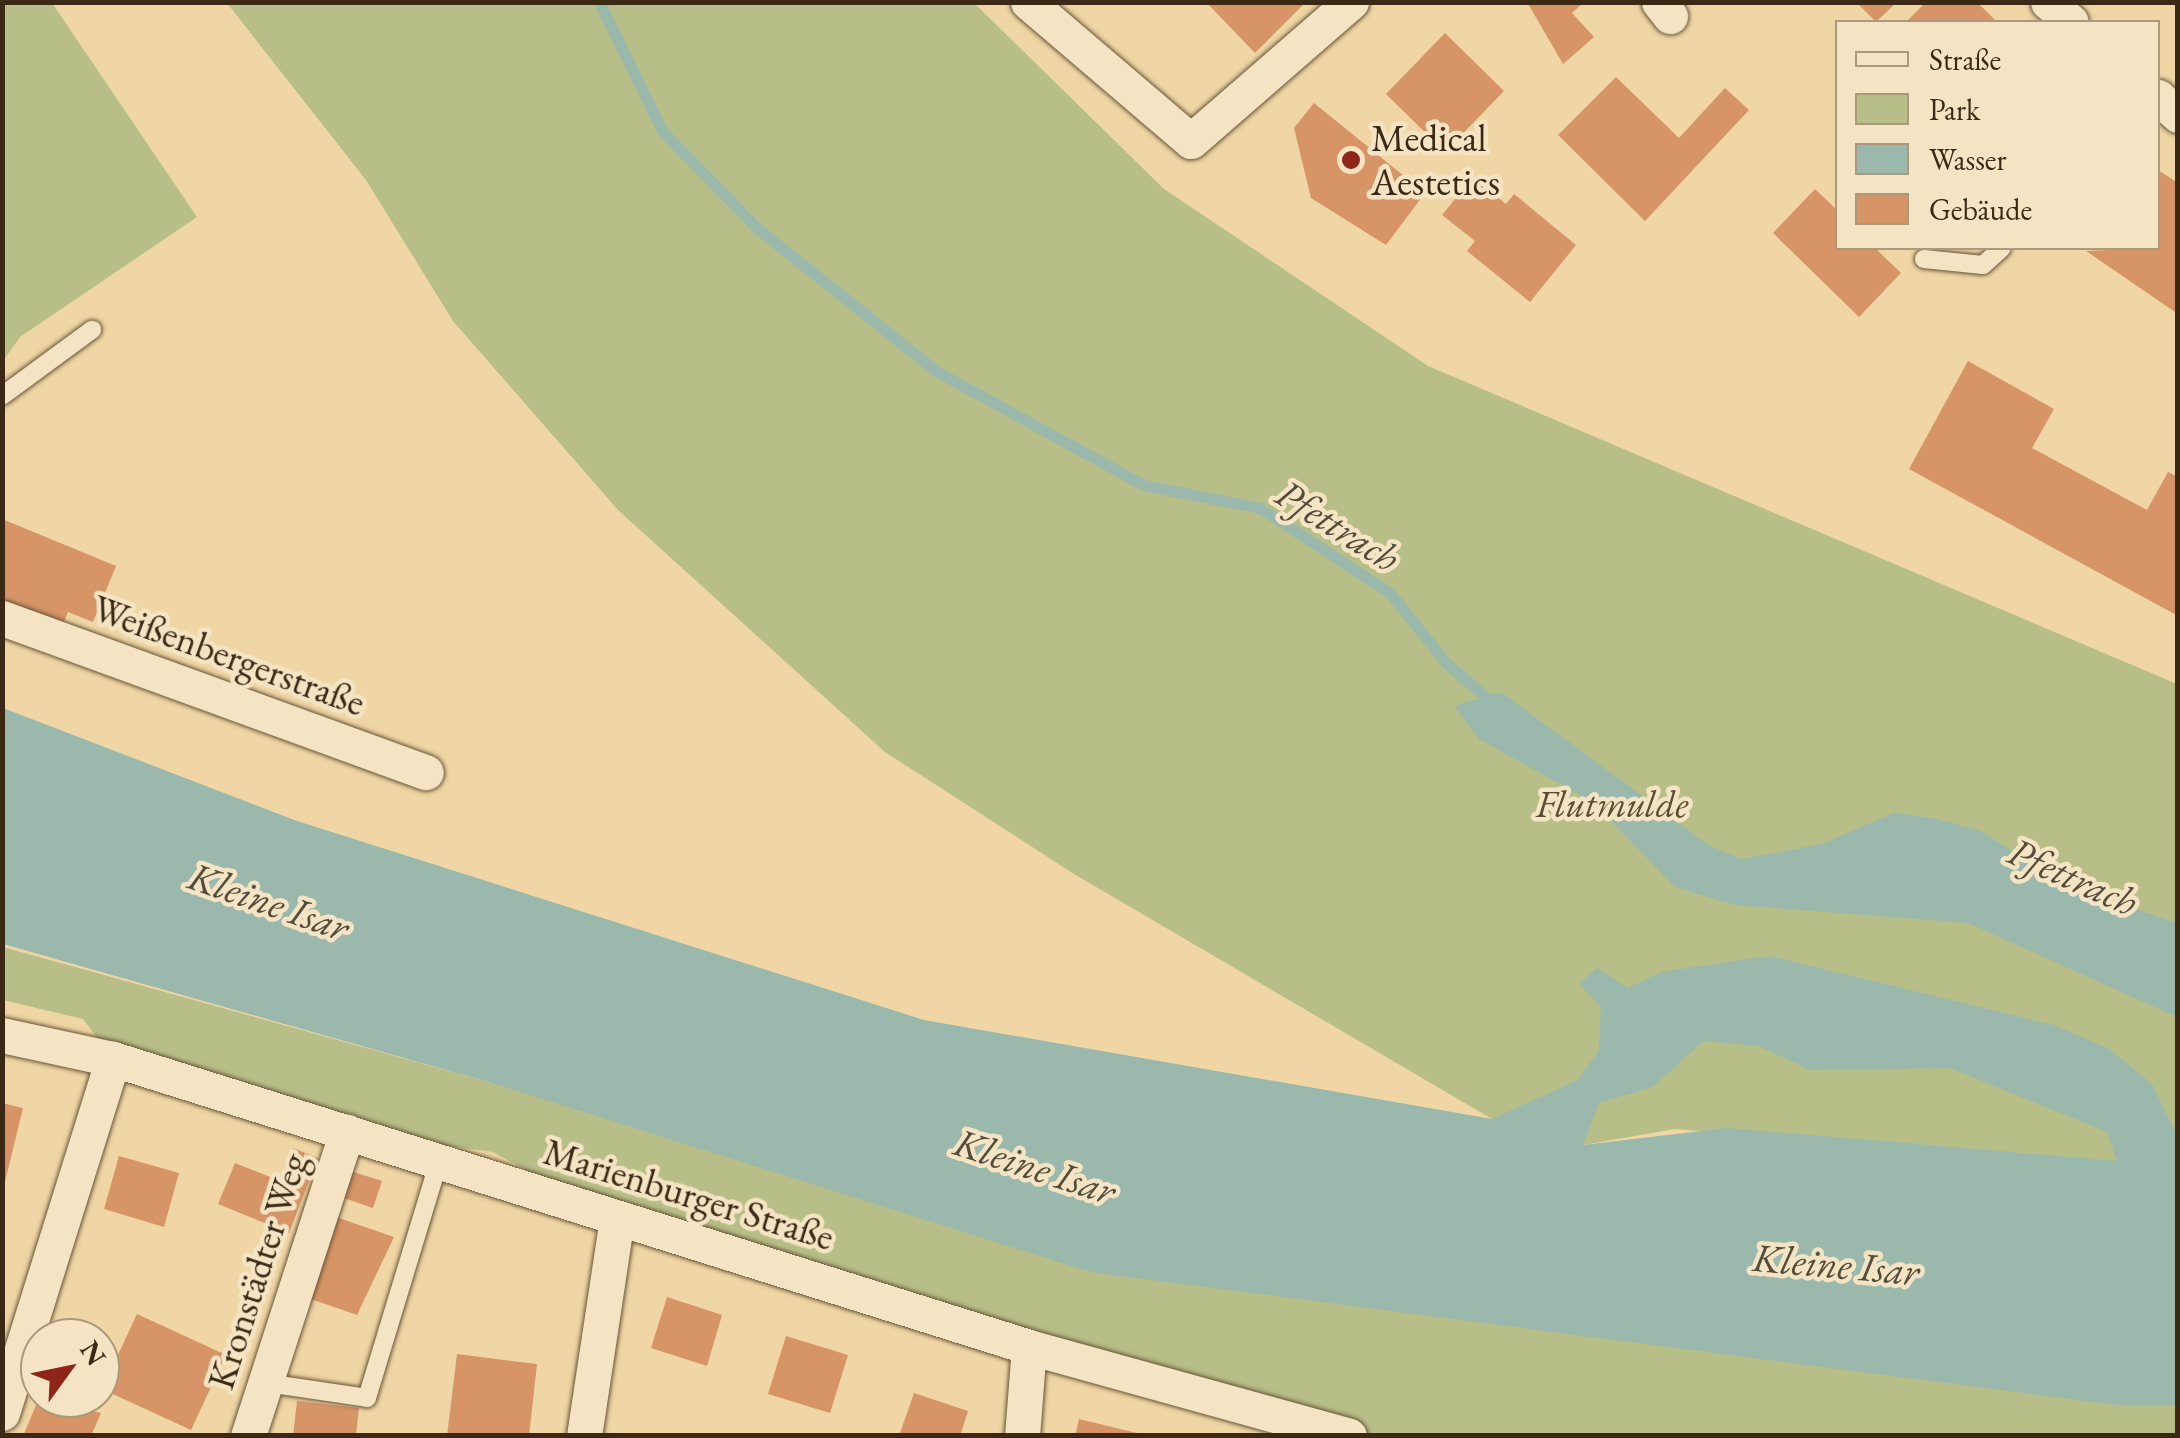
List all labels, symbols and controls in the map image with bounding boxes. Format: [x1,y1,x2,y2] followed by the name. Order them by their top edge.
[1835,20,2160,250] legend
[1929,40,2001,79] text: Straße
[1929,90,1980,129] text: Park
[1371,115,1500,204] place label: Medical Aestetics
[1929,140,2007,179] text: Wasser
[1340,149,1362,171] marker: Medical Aestetics
[1929,190,2032,229] text: Gebäude
[1267,468,1409,582] water label: Pfettrach
[87,585,371,725] street label: Weißenbergerstraße
[1536,781,1688,827] park label: Flutmulde
[2001,826,2145,926] water label: Pfettrach
[183,851,355,951] water label: Kleine Isar
[948,1117,1122,1215] water label: Kleine Isar
[538,1128,840,1260] street label: Marienburger Straße
[197,1147,317,1395] street label: Kronstädter Weg
[1751,1233,1921,1295] water label: Kleine Isar
[20,1318,120,1418] north arrow
[72,1333,115,1372] text: N

